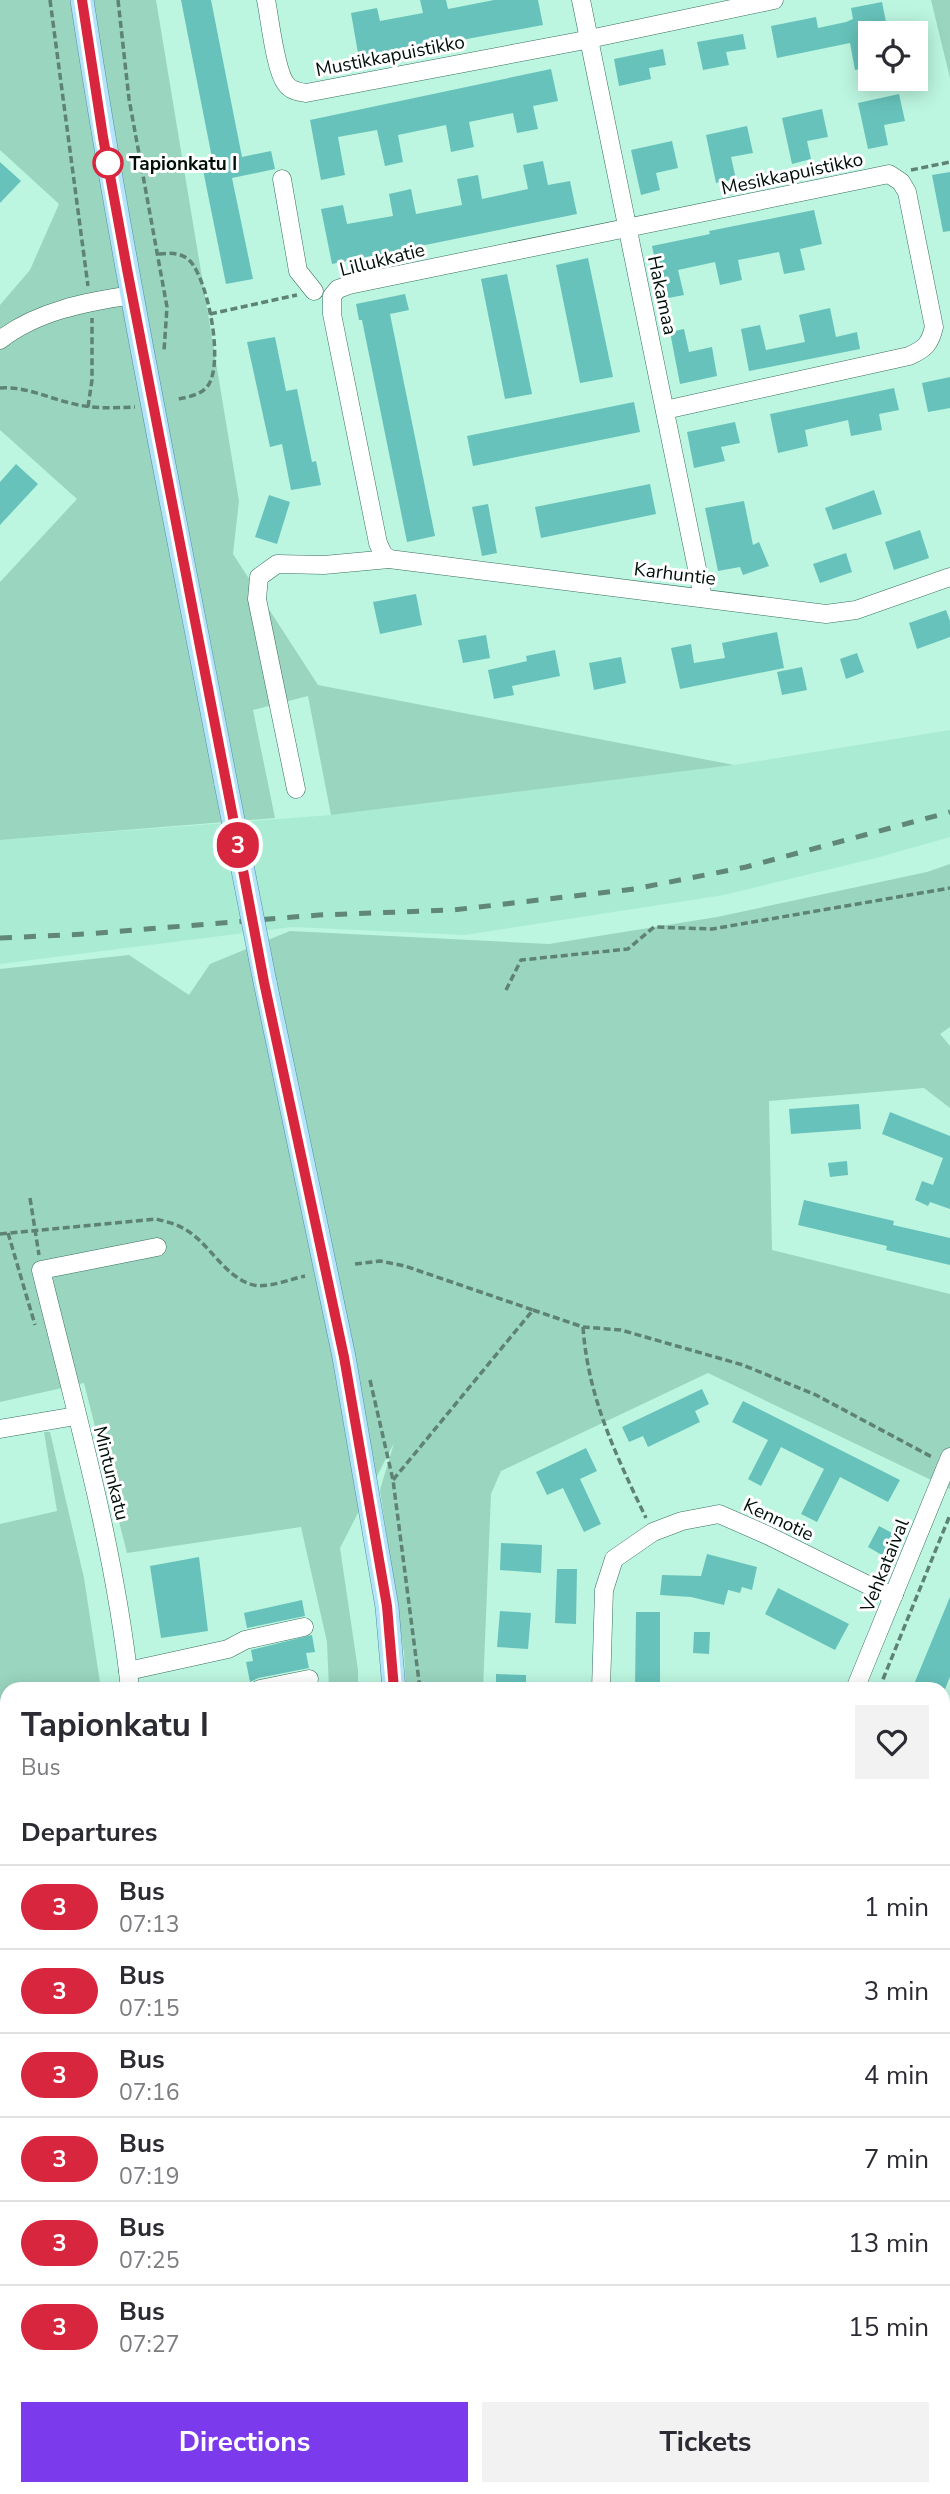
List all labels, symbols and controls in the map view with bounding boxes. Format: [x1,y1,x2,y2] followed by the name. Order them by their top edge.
[858,21,928,91] map controls
[858,21,928,91] button: locate
[313,29,467,83] street label: Mustikkapuistikko
[719,146,866,202] street label: Mesikkapuistikko
[93,148,123,178] marker: Tapionkatu I
[129,151,237,177] place label: Tapionkatu I
[337,237,427,283] street label: Lillukkatie
[641,253,683,337] street label: Hakamaa
[633,556,717,592] street label: Karhuntie
[215,822,261,868] line badge: 3
[231,829,245,861] text: 3
[87,1423,135,1523] street label: Mintunkatu
[739,1492,818,1548] street label: Kennotie
[854,1514,916,1617] street label: Vehkataival
[21,1703,209,1748] text: Tapionkatu I
[855,1705,929,1779] button: heart
[21,1752,61,1783] text: Bus
[21,1815,157,1850] text: Departures
[119,1874,165,1909] text: Bus
[864,1890,929,1925] text: 1 min
[52,1891,67,1923] text: 3
[119,1909,179,1940] text: 07:13
[119,1958,165,1993] text: Bus
[864,1974,929,2009] text: 3 min
[52,1975,67,2007] text: 3
[119,1993,179,2024] text: 07:15
[119,2042,165,2077] text: Bus
[864,2058,929,2093] text: 4 min
[52,2059,67,2091] text: 3
[119,2077,179,2108] text: 07:16
[119,2126,165,2161] text: Bus
[864,2142,929,2177] text: 7 min
[52,2143,67,2175] text: 3
[119,2161,179,2192] text: 07:19
[119,2210,165,2245] text: Bus
[848,2226,929,2261] text: 13 min
[52,2227,67,2259] text: 3
[119,2245,179,2276] text: 07:25
[119,2294,165,2329] text: Bus
[848,2310,929,2345] text: 15 min
[52,2311,67,2343] text: 3
[119,2329,179,2360] text: 07:27
[21,2402,468,2482] button: Directions
[482,2402,929,2482] button: Tickets

